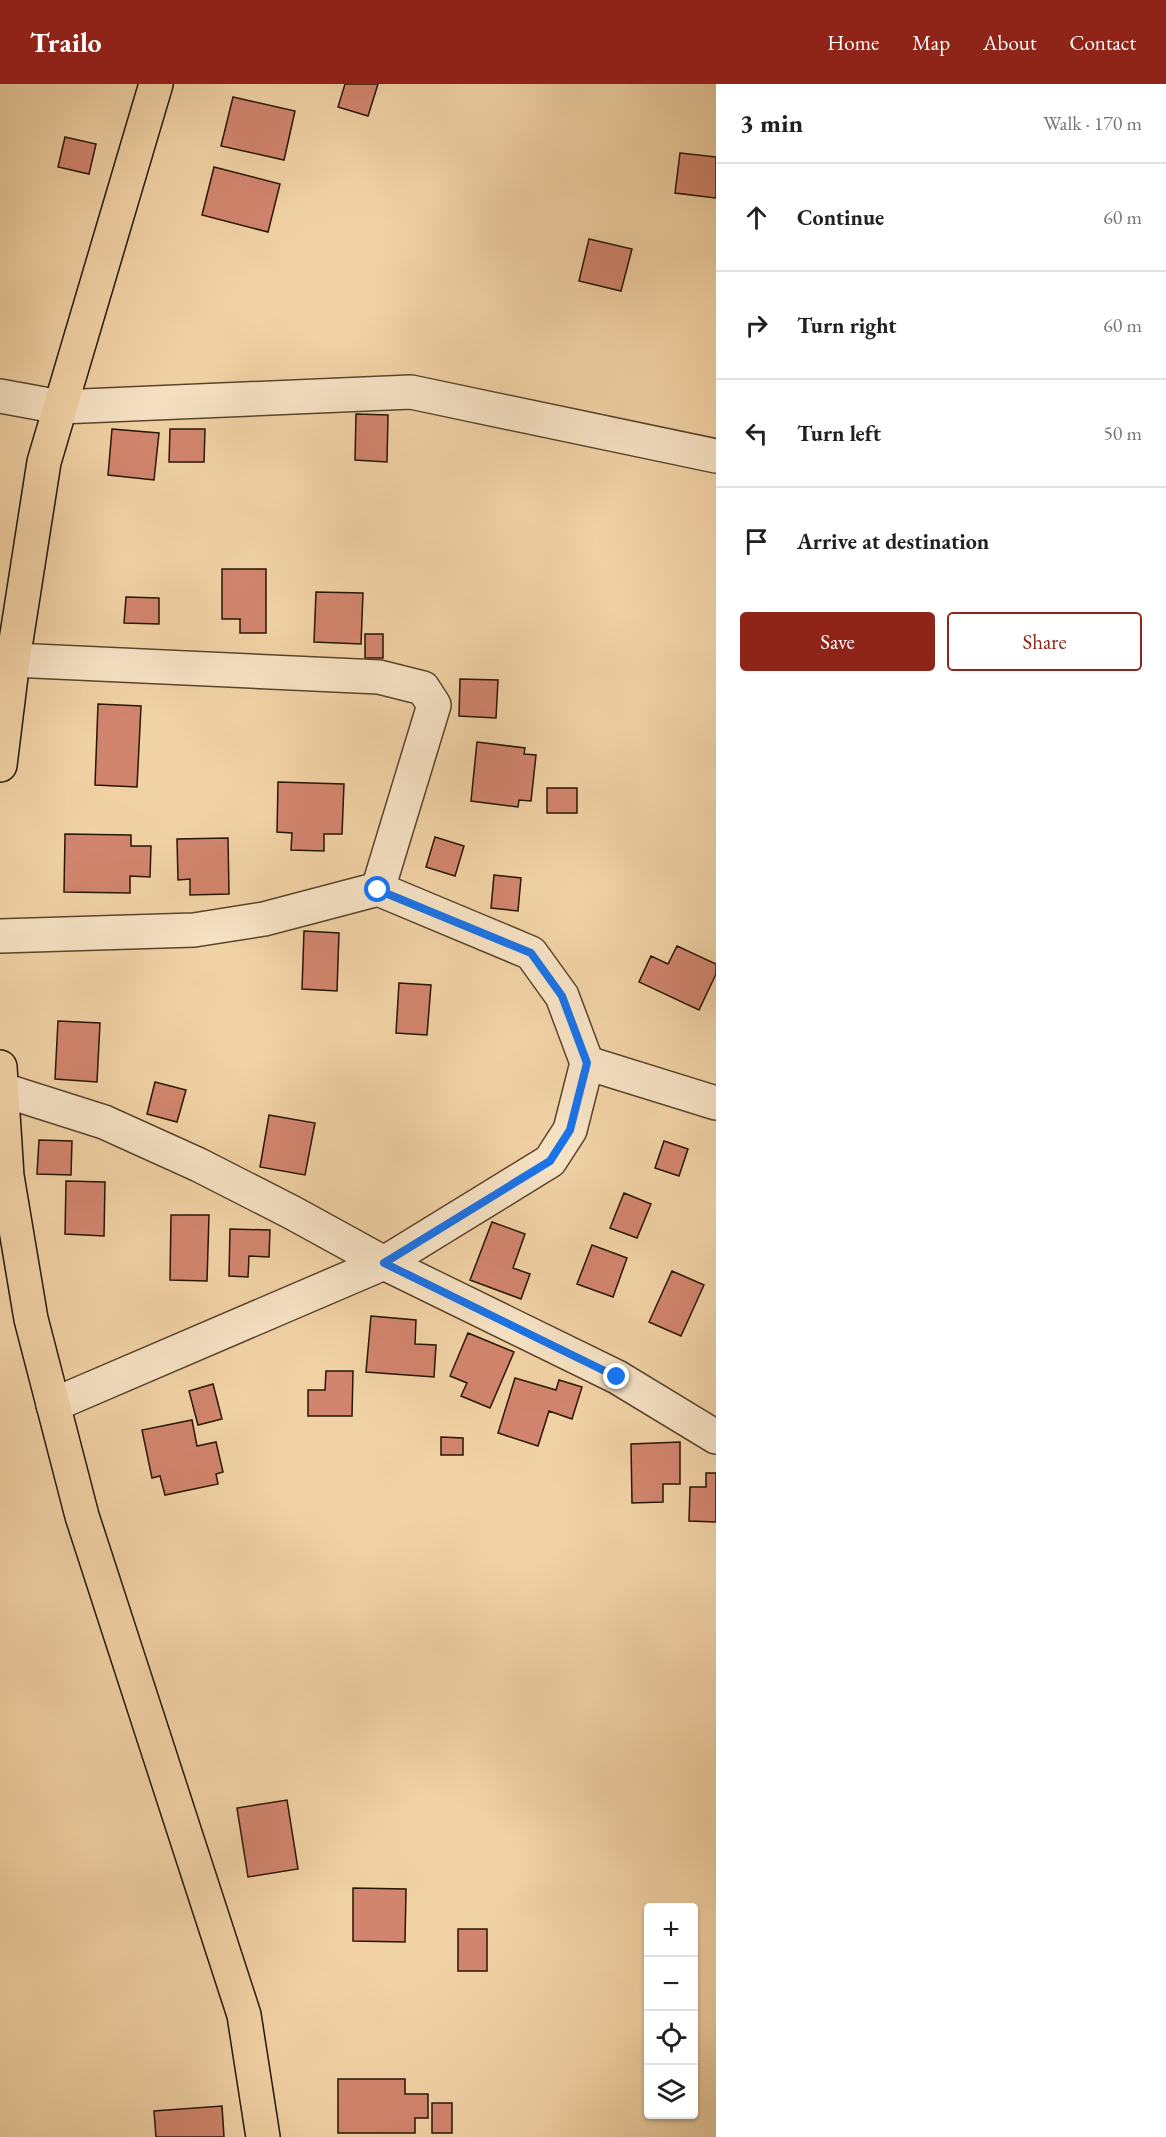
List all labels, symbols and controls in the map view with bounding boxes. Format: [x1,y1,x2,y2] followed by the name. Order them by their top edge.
[30,24,102,60] text: Trailo
[827,29,879,56] text: Home
[912,29,950,56] text: Map
[983,29,1036,56] text: About
[1069,29,1136,56] text: Contact
[740,106,803,140] text: 3 min
[1043,110,1142,136] text: Walk · 170 m
[740,201,773,234] icon: ahead
[797,203,884,232] text: Continue
[1103,204,1142,230] text: 60 m
[740,309,773,342] icon: right
[797,311,896,340] text: Turn right
[1103,312,1142,338] text: 60 m
[740,417,773,450] icon: left
[797,419,881,448] text: Turn left
[1103,420,1142,446] text: 50 m
[740,525,773,558] icon: arrive
[797,527,989,556] text: Arrive at destination
[740,612,935,671] button: Save
[947,612,1142,671] button: Share
[364,876,390,902] route start
[603,1363,629,1389] route end
[644,1903,698,2119] map controls
[644,1903,698,1957] button: +
[644,1957,698,2011] button: −
[644,2011,698,2065] button: locate
[644,2065,698,2119] button: layers

